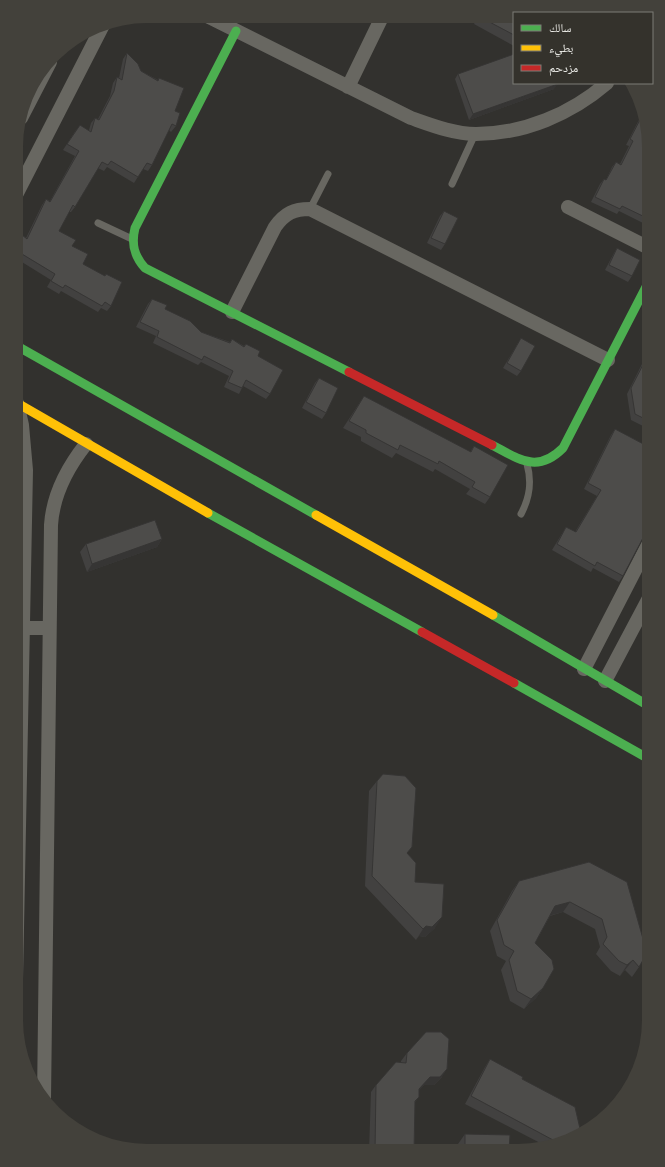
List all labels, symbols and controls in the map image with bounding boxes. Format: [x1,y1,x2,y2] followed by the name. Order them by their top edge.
[513,12,653,84] legend
[549,21,571,35] text: سالك
[549,41,573,58] text: بطيء
[549,61,578,76] text: مزدحم

